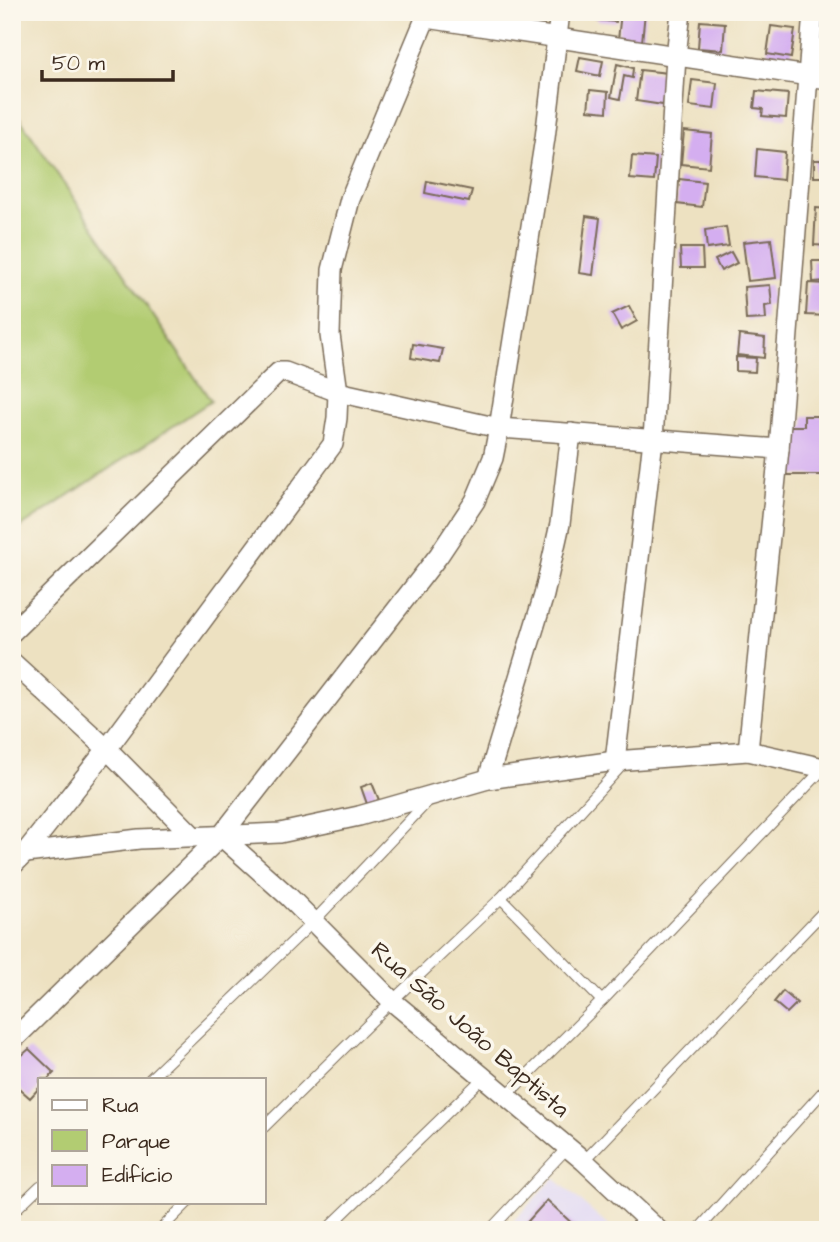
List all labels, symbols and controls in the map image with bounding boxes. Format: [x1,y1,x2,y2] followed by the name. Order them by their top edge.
[42,38,173,82] scale bar
[52,49,106,78] text: 50 m
[363,934,577,1126] street label: Rua São João Baptista
[38,1078,266,1204] legend
[102,1091,139,1120] text: Rua
[102,1127,170,1156] text: Parque
[102,1161,172,1190] text: Edifício

